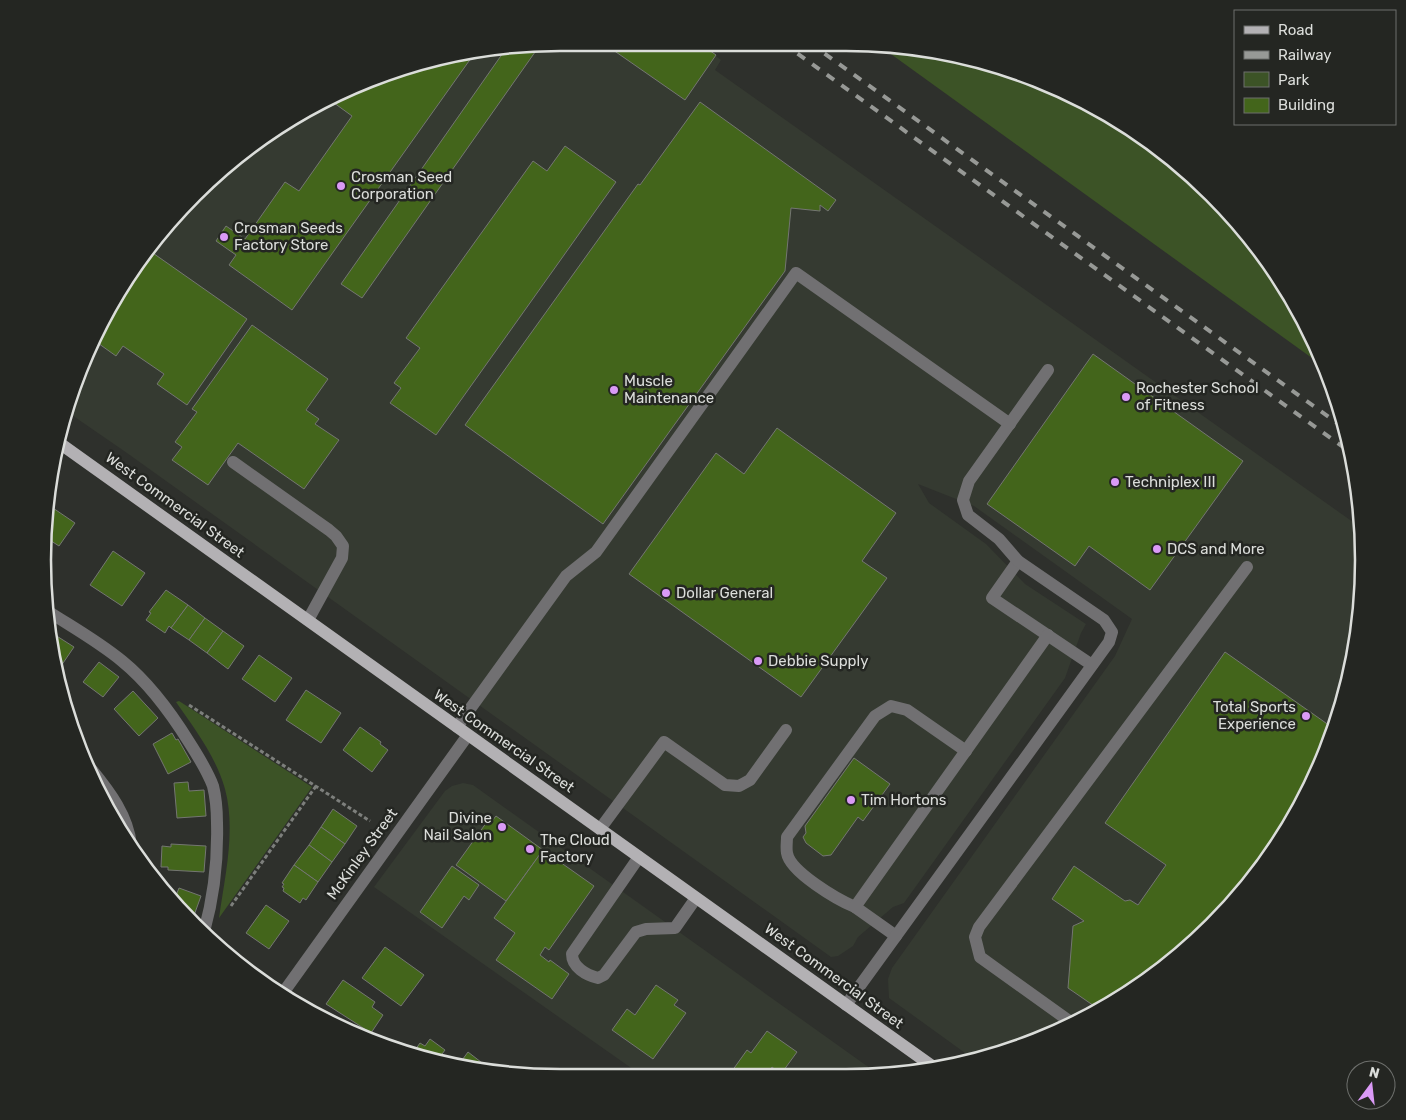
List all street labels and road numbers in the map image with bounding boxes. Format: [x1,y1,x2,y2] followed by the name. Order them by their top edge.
[102,449,248,562] street label: West Commercial Street
[430,686,578,796] street label: West Commercial Street
[323,805,401,903] street label: McKinley Street
[761,920,907,1033] street label: West Commercial Street

